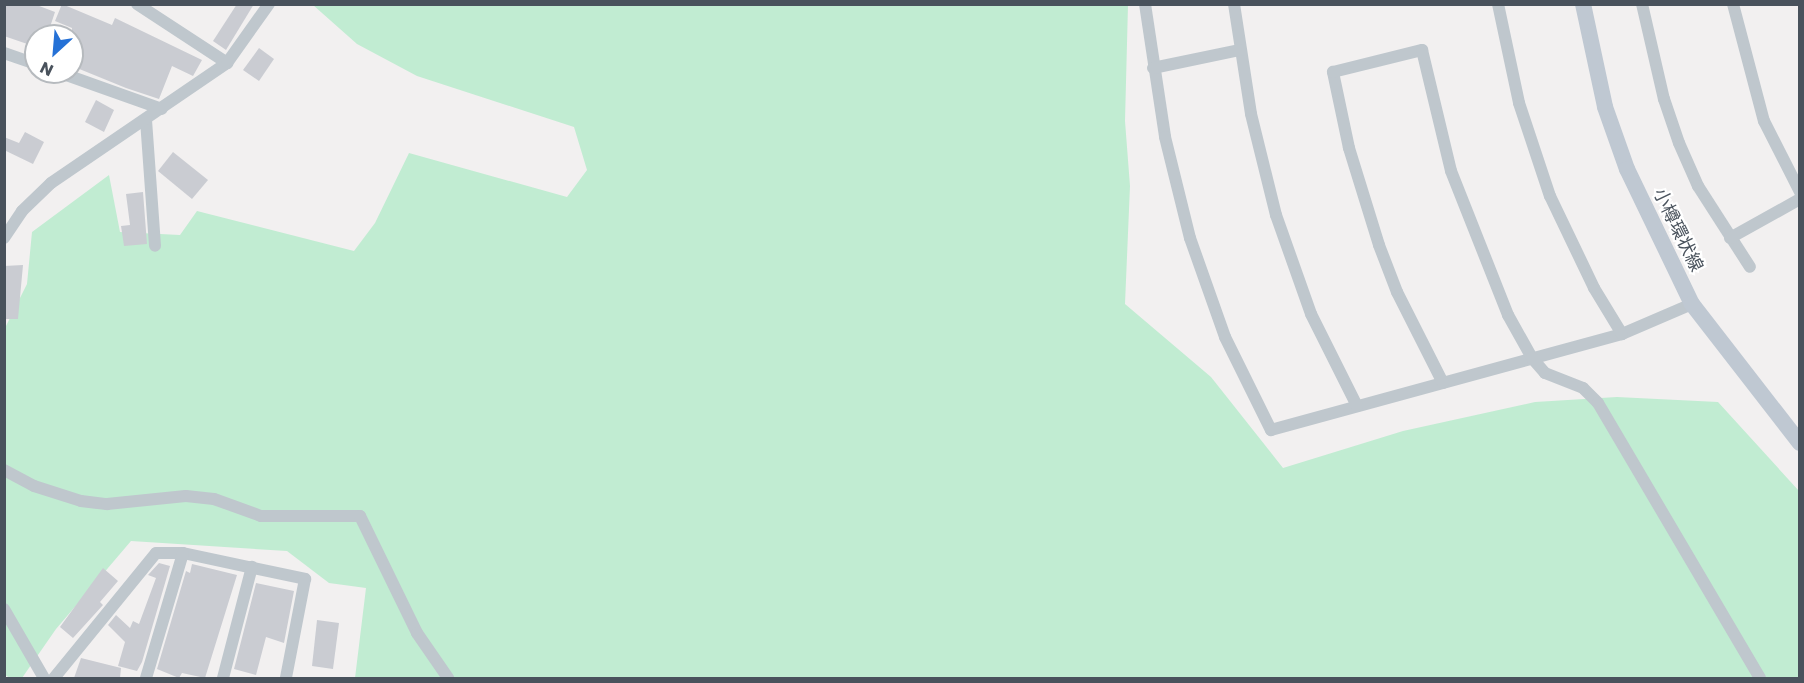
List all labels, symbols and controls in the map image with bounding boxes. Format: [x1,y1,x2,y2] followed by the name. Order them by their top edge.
[24,24,84,84] north arrow
[36,56,57,82] text: N
[1649,185,1707,275] street label: 小樽環状線

